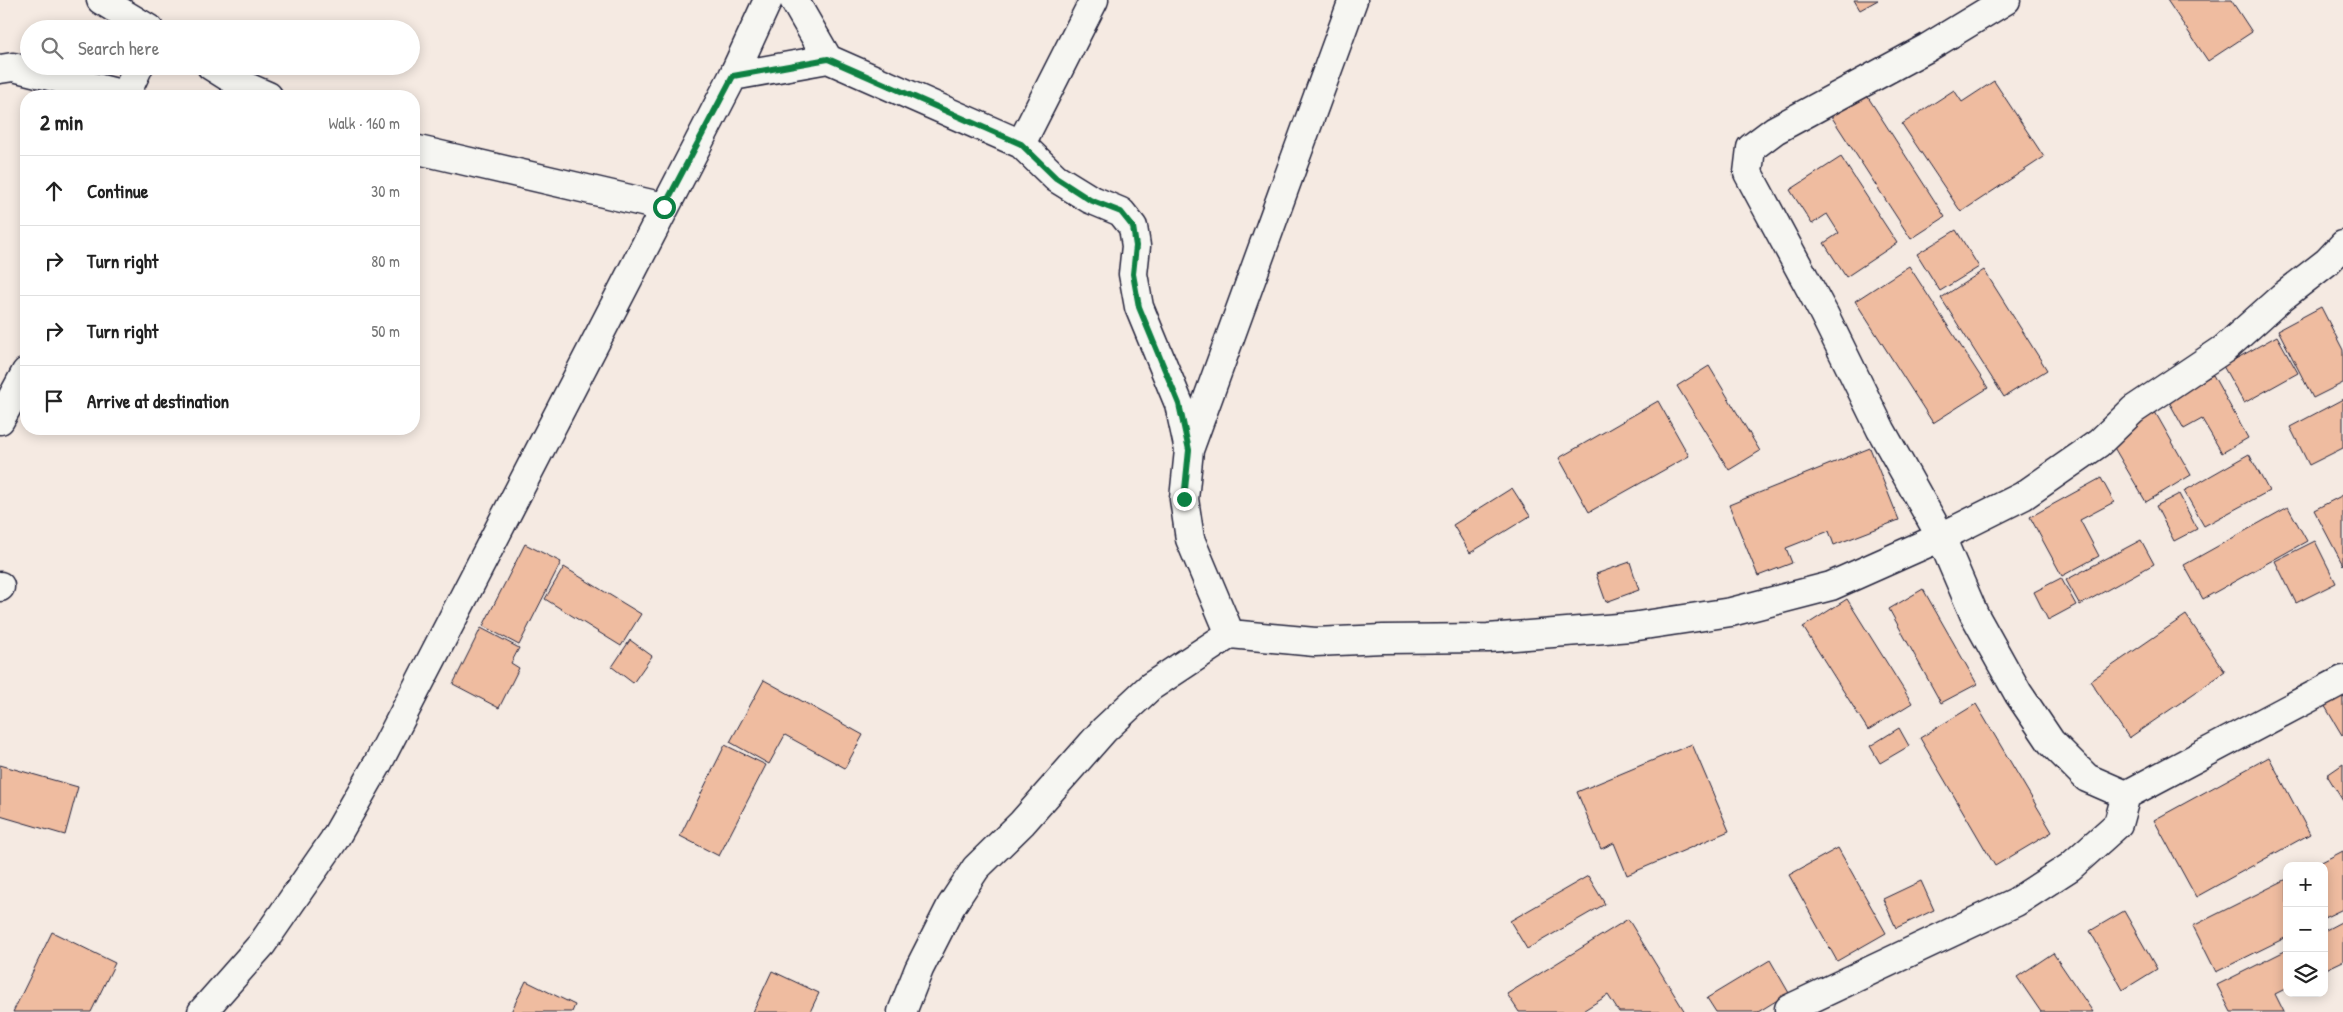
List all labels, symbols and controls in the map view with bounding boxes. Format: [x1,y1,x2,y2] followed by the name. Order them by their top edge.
[20,20,420,75] search box
[38,34,66,62] icon: search
[78,35,159,61] text: Search here
[40,108,83,137] text: 2 min
[328,112,400,134] text: Walk · 160 m
[40,177,68,205] icon: ahead
[87,178,148,204] text: Continue
[371,180,400,202] text: 30 m
[653,196,676,219] route start
[40,247,68,275] icon: right
[87,248,158,274] text: Turn right
[371,250,400,272] text: 80 m
[40,317,68,345] icon: right
[87,318,158,344] text: Turn right
[372,320,400,342] text: 50 m
[40,387,68,415] icon: arrive
[87,388,229,414] text: Arrive at destination
[1173,488,1196,511] route end
[2283,862,2328,997] map controls
[2283,862,2328,907] button: +
[2283,907,2328,952] button: −
[2283,952,2328,997] button: layers

